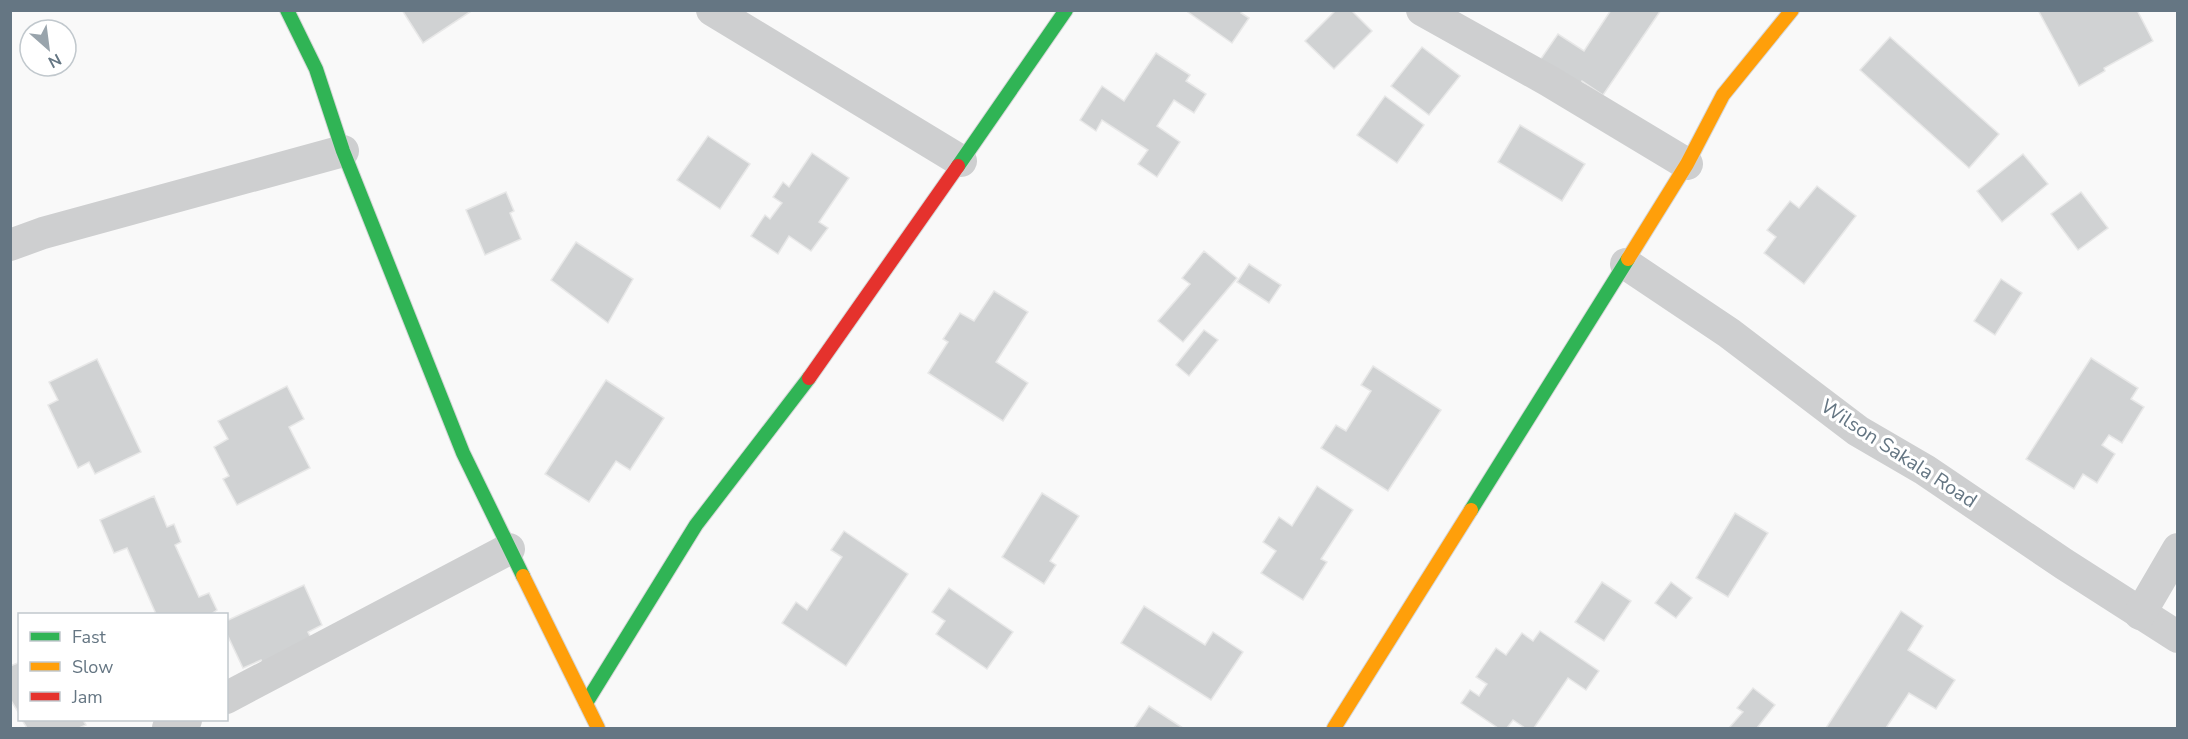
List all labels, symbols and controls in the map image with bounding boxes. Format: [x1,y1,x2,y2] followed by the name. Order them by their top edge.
[18,18,78,78] north arrow
[44,48,65,73] text: N
[1815,393,1982,514] street label: Wilson Sakala Road
[18,613,228,721] legend
[72,625,107,649] text: Fast
[72,655,113,679] text: Slow
[71,685,103,709] text: Jam

